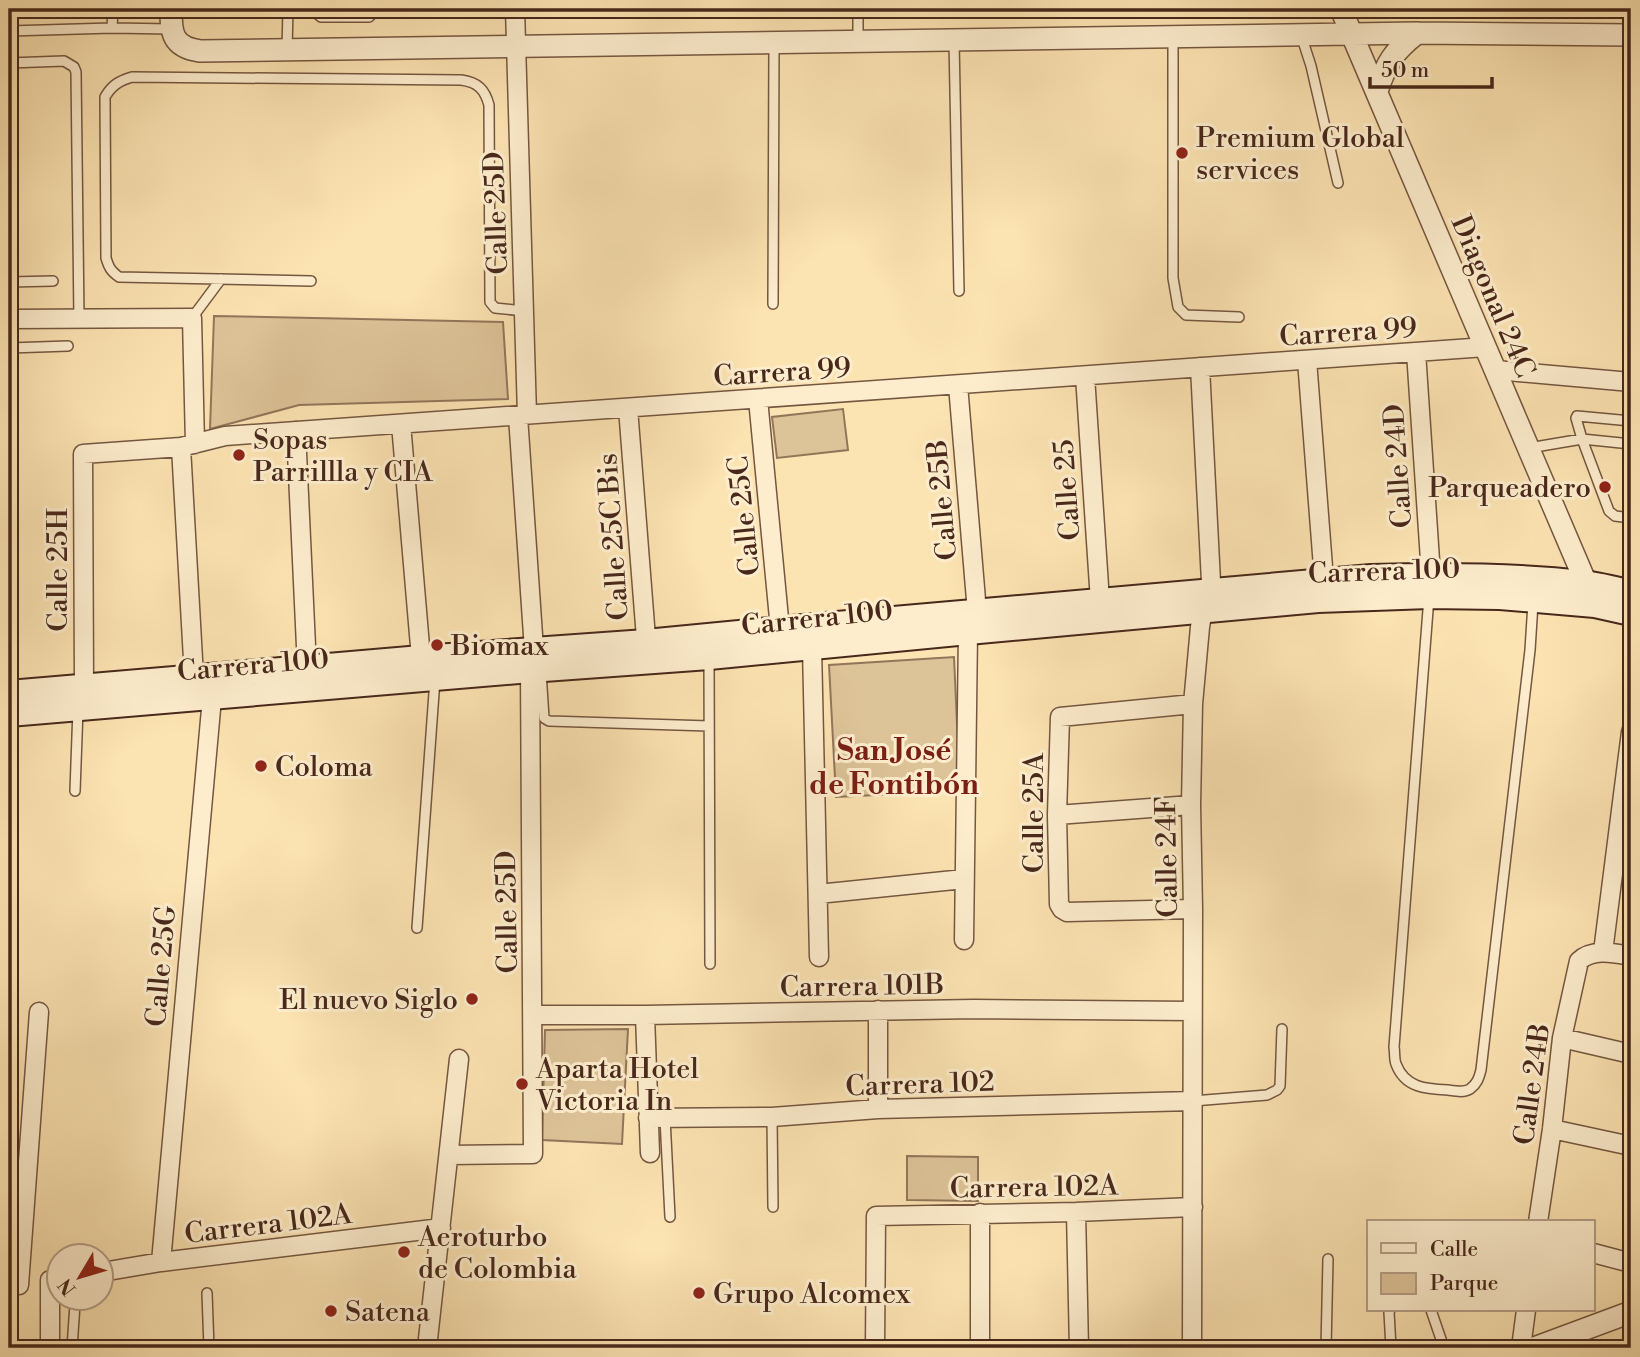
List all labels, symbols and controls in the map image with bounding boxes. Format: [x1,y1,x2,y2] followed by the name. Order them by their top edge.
[1370,46,1493,90] scale bar
[1381,58,1429,84] text: 50 m
[1196,121,1404,188] place label: Premium Global services
[1174,145,1190,161] marker: Premium Global services
[477,151,516,275] street label: Calle 25D
[1443,210,1542,383] street label: Diagonal 24C
[1278,310,1418,355] street label: Carrera 99
[712,350,852,395] street label: Carrera 99
[1377,403,1420,529] street label: Calle 24D
[253,423,433,490] place label: Sopas Parrillla y CIA
[920,438,965,562] street label: Calle 25B
[1047,438,1088,542] street label: Calle 25
[231,447,247,463] marker: Sopas Parrillla y CIA
[590,452,637,622] street label: Calle 25C Bis
[721,454,768,578] street label: Calle 25C
[1428,471,1591,506] place label: Parqueadero
[1597,479,1613,495] marker: Parqueadero
[41,508,76,632] street label: Calle 25H
[1307,551,1461,592] street label: Carrera 100
[740,593,895,644] street label: Carrera 100
[450,629,549,664] place label: Biomax
[429,637,445,653] marker: Biomax
[176,641,331,690] street label: Carrera 100
[809,732,979,804] district label: San José de Fontibón
[275,750,374,785] place label: Coloma
[1017,752,1052,873] street label: Calle 25A
[253,758,269,774] marker: Coloma
[1149,796,1186,918] street label: Calle 24F
[489,850,526,974] street label: Calle 25D
[139,904,184,1028] street label: Calle 25G
[779,968,945,1005] street label: Carrera 101B
[279,983,458,1018] place label: El nuevo Siglo
[464,991,480,1007] marker: El nuevo Siglo
[1507,1021,1558,1147] street label: Calle 24B
[535,1052,699,1119] place label: Aparta Hotel Victoria In
[845,1064,995,1105] street label: Carrera 102
[514,1076,530,1092] marker: Aparta Hotel Victoria In
[950,1169,1119,1206] street label: Carrera 102A
[182,1197,355,1252] street label: Carrera 102A
[417,1220,578,1287] place label: Aeroturbo de Colombia
[1367,1220,1594,1312] legend
[1430,1237,1478,1263] text: Calle
[46,1242,116,1312] north arrow
[396,1244,412,1260] marker: Aeroturbo de Colombia
[1430,1271,1498,1297] text: Parque
[53,1274,81,1300] text: N
[713,1277,911,1312] place label: Grupo Alcomex
[691,1285,707,1301] marker: Grupo Alcomex
[345,1295,431,1330] place label: Satena
[323,1303,339,1319] marker: Satena

